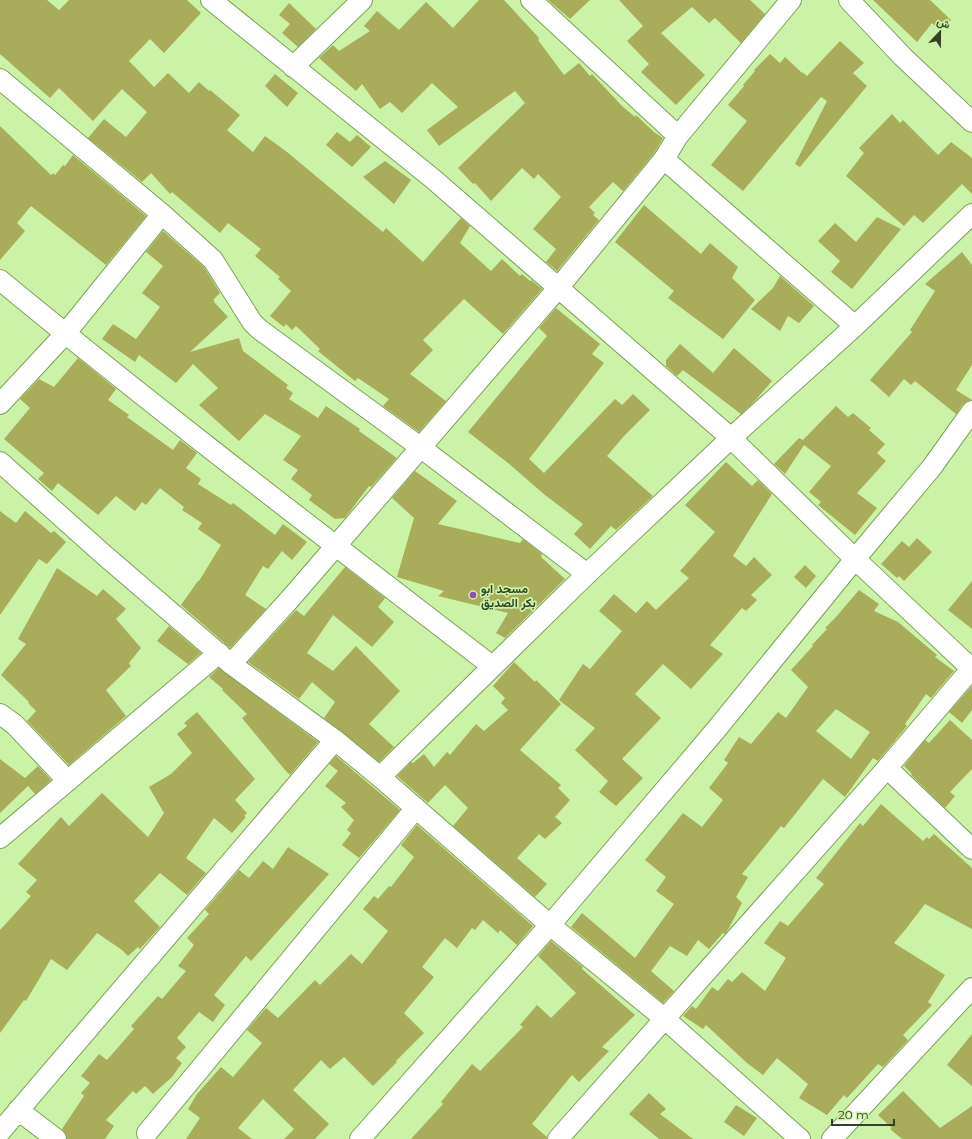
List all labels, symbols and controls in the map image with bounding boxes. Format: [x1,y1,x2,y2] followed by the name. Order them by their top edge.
[920,12,960,52] north arrow
[935,14,952,32] text: ش
[481,581,536,611] place label: مسجد ابو بكر الصديق
[468,590,478,600] marker: مسجد ابو بكر الصديق
[832,1101,894,1127] scale bar
[838,1107,869,1122] text: 20 m

